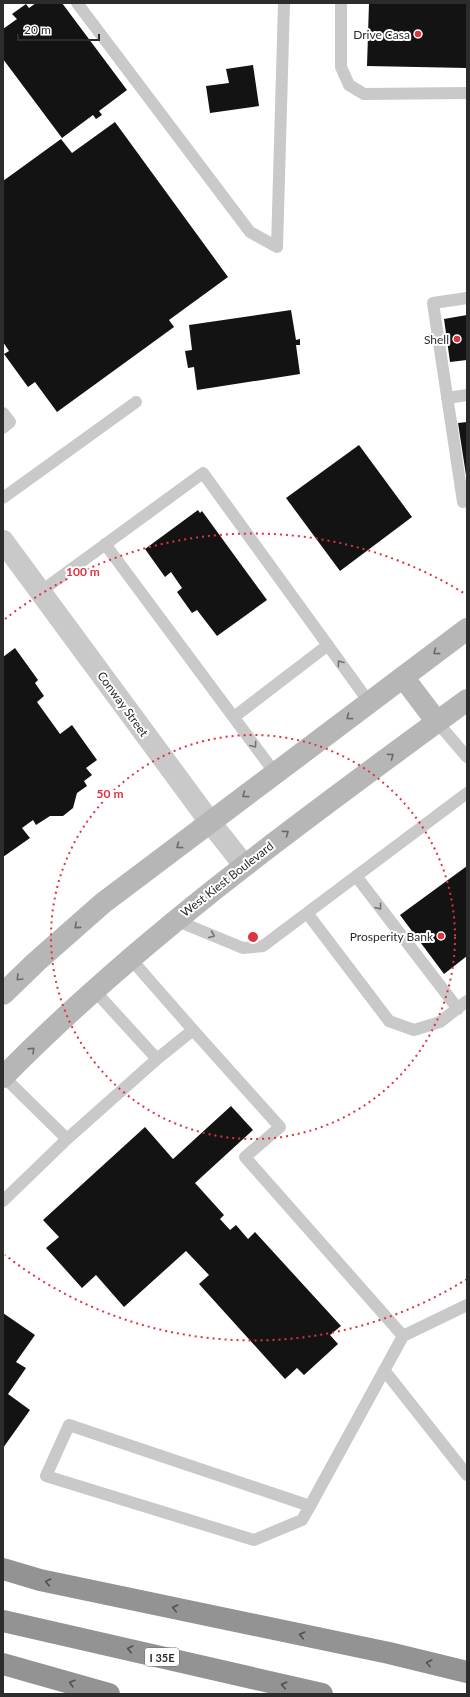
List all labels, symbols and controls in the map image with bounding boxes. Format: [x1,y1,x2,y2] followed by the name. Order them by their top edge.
[18,16,99,42] scale bar
[24,22,51,37] text: 20 m
[353,27,410,42] place label: Drive Casa
[413,29,423,39] marker: Drive Casa
[424,332,449,347] place label: Shell
[452,334,462,344] marker: Shell
[66,564,100,579] text: 100 m
[433,648,440,655] one-way arrow
[338,660,345,667] one-way arrow
[94,668,152,740] street label: Conway Street
[346,713,353,720] one-way arrow
[250,740,257,747] one-way arrow
[386,754,393,761] one-way arrow
[97,786,123,801] text: 50 m
[242,791,249,798] one-way arrow
[282,831,289,838] one-way arrow
[178,838,276,920] street label: West Kiest Boulevard
[176,841,183,848] one-way arrow
[375,903,382,910] one-way arrow
[74,922,81,929] one-way arrow
[350,929,434,944] place label: Prosperity Bank
[207,930,215,938] one-way arrow
[246,930,260,944] centre of rings
[436,931,446,941] marker: Prosperity Bank
[16,973,24,981] one-way arrow
[27,1047,35,1055] one-way arrow
[45,1578,51,1586] one-way arrow
[172,1604,178,1613] one-way arrow
[299,1631,305,1639] one-way arrow
[127,1646,133,1654] one-way arrow
[145,1648,179,1666] road number: I 35E
[426,1659,432,1667] one-way arrow
[69,1680,75,1688] one-way arrow
[281,1681,288,1690] one-way arrow

